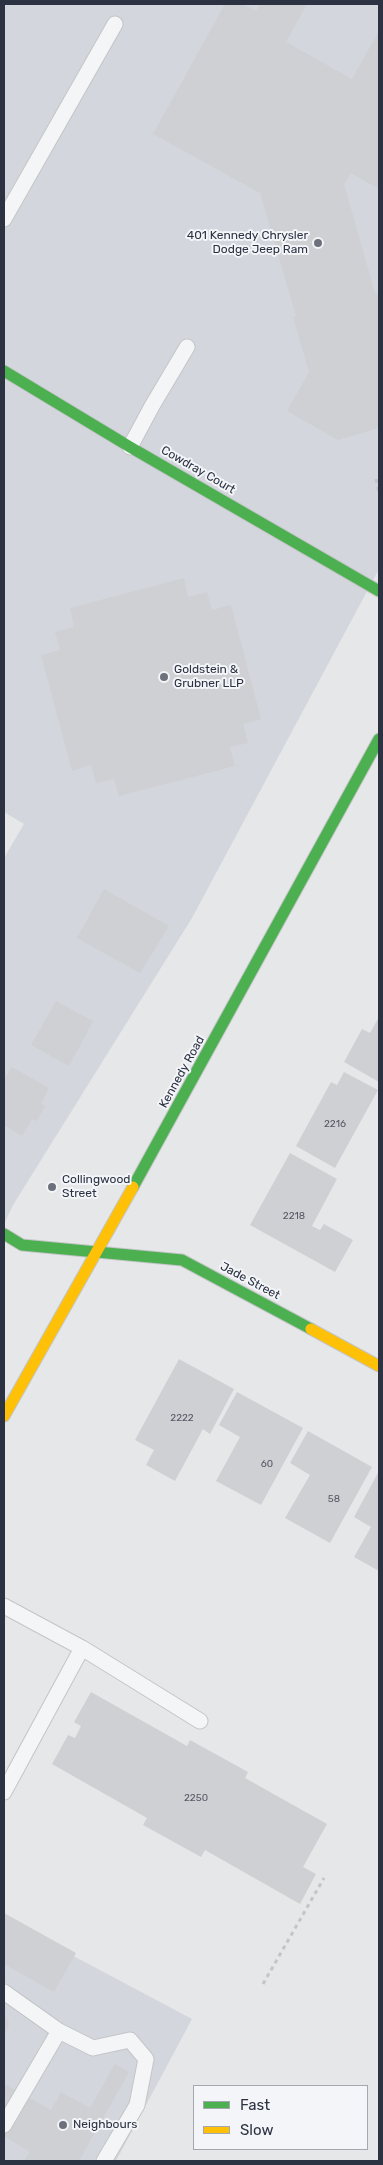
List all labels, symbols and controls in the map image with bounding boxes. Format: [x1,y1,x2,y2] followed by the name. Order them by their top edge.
[187,229,308,257] place label: 401 Kennedy Chrysler Dodge Jeep Ram
[312,237,324,249] marker: 401 Kennedy Chrysler Dodge Jeep Ram
[158,443,238,497] street label: Cowdray Court
[174,663,244,691] place label: Goldstein & Grubner LLP
[158,671,170,683] marker: Goldstein & Grubner LLP
[156,1034,208,1110] street label: Kennedy Road
[324,1118,346,1130] house number: 2216
[62,1173,130,1201] place label: Collingwood Street
[46,1181,58,1193] marker: Collingwood Street
[283,1210,305,1222] house number: 2218
[218,1259,282,1303] street label: Jade Street
[170,1412,194,1424] house number: 2222
[261,1458,273,1470] house number: 60
[328,1493,340,1505] house number: 58
[184,1792,208,1804] house number: 2250
[193,2085,368,2150] legend
[240,2096,270,2114] text: Fast
[73,2118,137,2132] place label: Neighbours
[57,2119,69,2131] marker: Neighbours
[240,2121,273,2139] text: Slow

